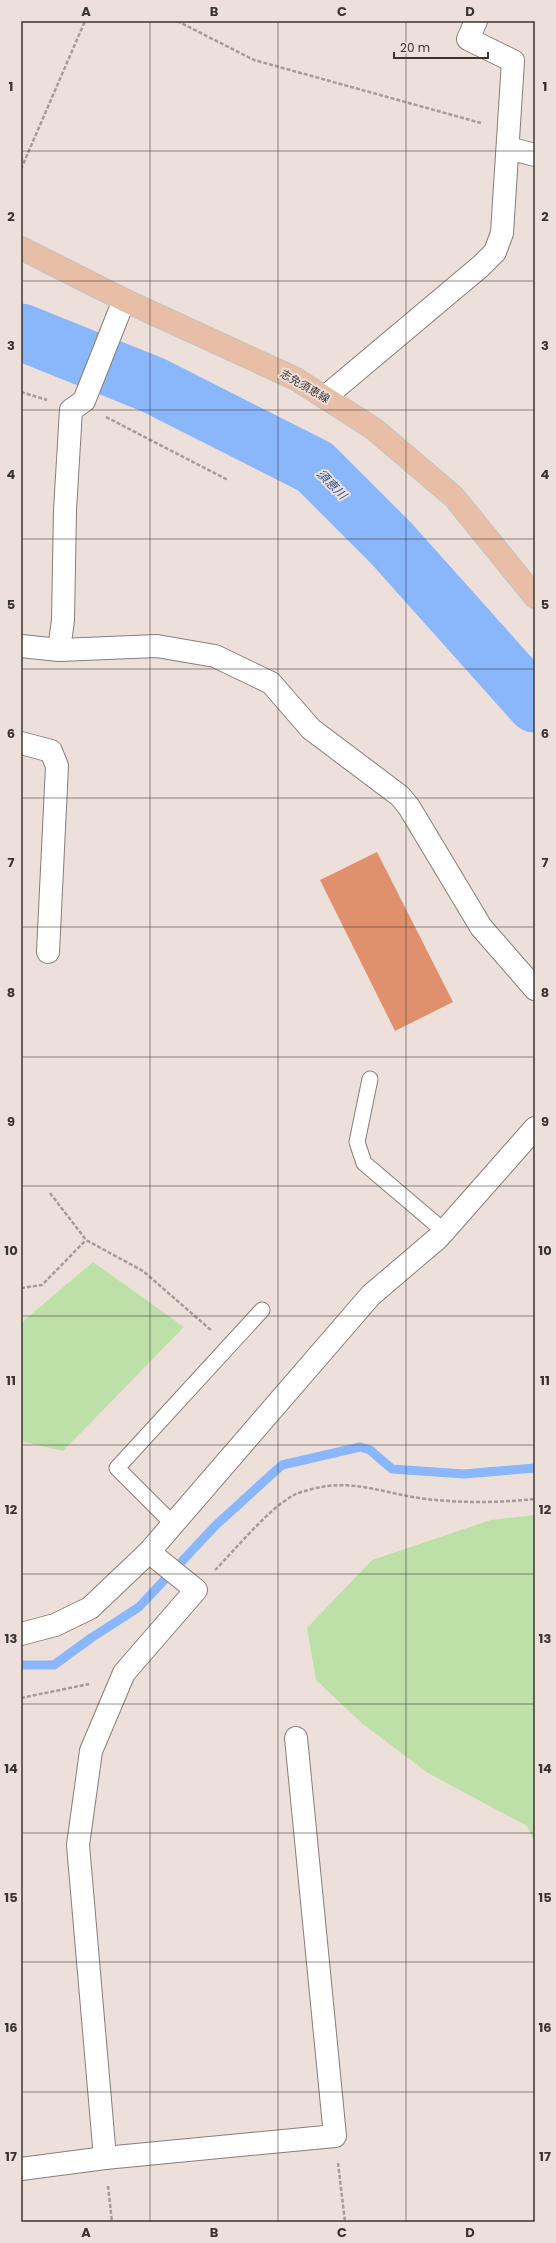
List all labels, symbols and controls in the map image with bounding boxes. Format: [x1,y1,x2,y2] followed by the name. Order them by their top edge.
[81,2,91,21] text: A
[210,2,219,21] text: B
[337,2,347,21] text: C
[465,2,475,21] text: D
[394,34,488,60] scale bar
[400,39,430,56] text: 20 m
[9,77,13,96] text: 1
[543,77,547,96] text: 1
[7,207,15,226] text: 2
[541,207,549,226] text: 2
[7,336,15,355] text: 3
[541,336,549,355] text: 3
[277,365,333,407] street label: 志免須恵線
[7,465,16,484] text: 4
[313,465,352,504] water label: 須恵川
[541,465,550,484] text: 4
[7,595,15,614] text: 5
[541,595,549,614] text: 5
[7,724,15,743] text: 6
[541,724,549,743] text: 6
[8,853,15,872] text: 7
[542,853,549,872] text: 7
[7,983,15,1002] text: 8
[541,983,549,1002] text: 8
[7,1112,15,1131] text: 9
[541,1112,549,1131] text: 9
[4,1241,18,1260] text: 10
[538,1241,552,1260] text: 10
[6,1371,16,1390] text: 11
[540,1371,550,1390] text: 11
[5,1500,18,1519] text: 12
[539,1500,552,1519] text: 12
[5,1629,18,1648] text: 13
[539,1629,552,1648] text: 13
[4,1759,18,1778] text: 14
[538,1759,552,1778] text: 14
[4,1888,18,1907] text: 15
[538,1888,552,1907] text: 15
[4,2018,18,2037] text: 16
[538,2018,552,2037] text: 16
[5,2147,17,2166] text: 17
[539,2147,551,2166] text: 17
[81,2223,91,2242] text: A
[210,2223,219,2242] text: B
[337,2223,347,2242] text: C
[465,2223,475,2242] text: D

